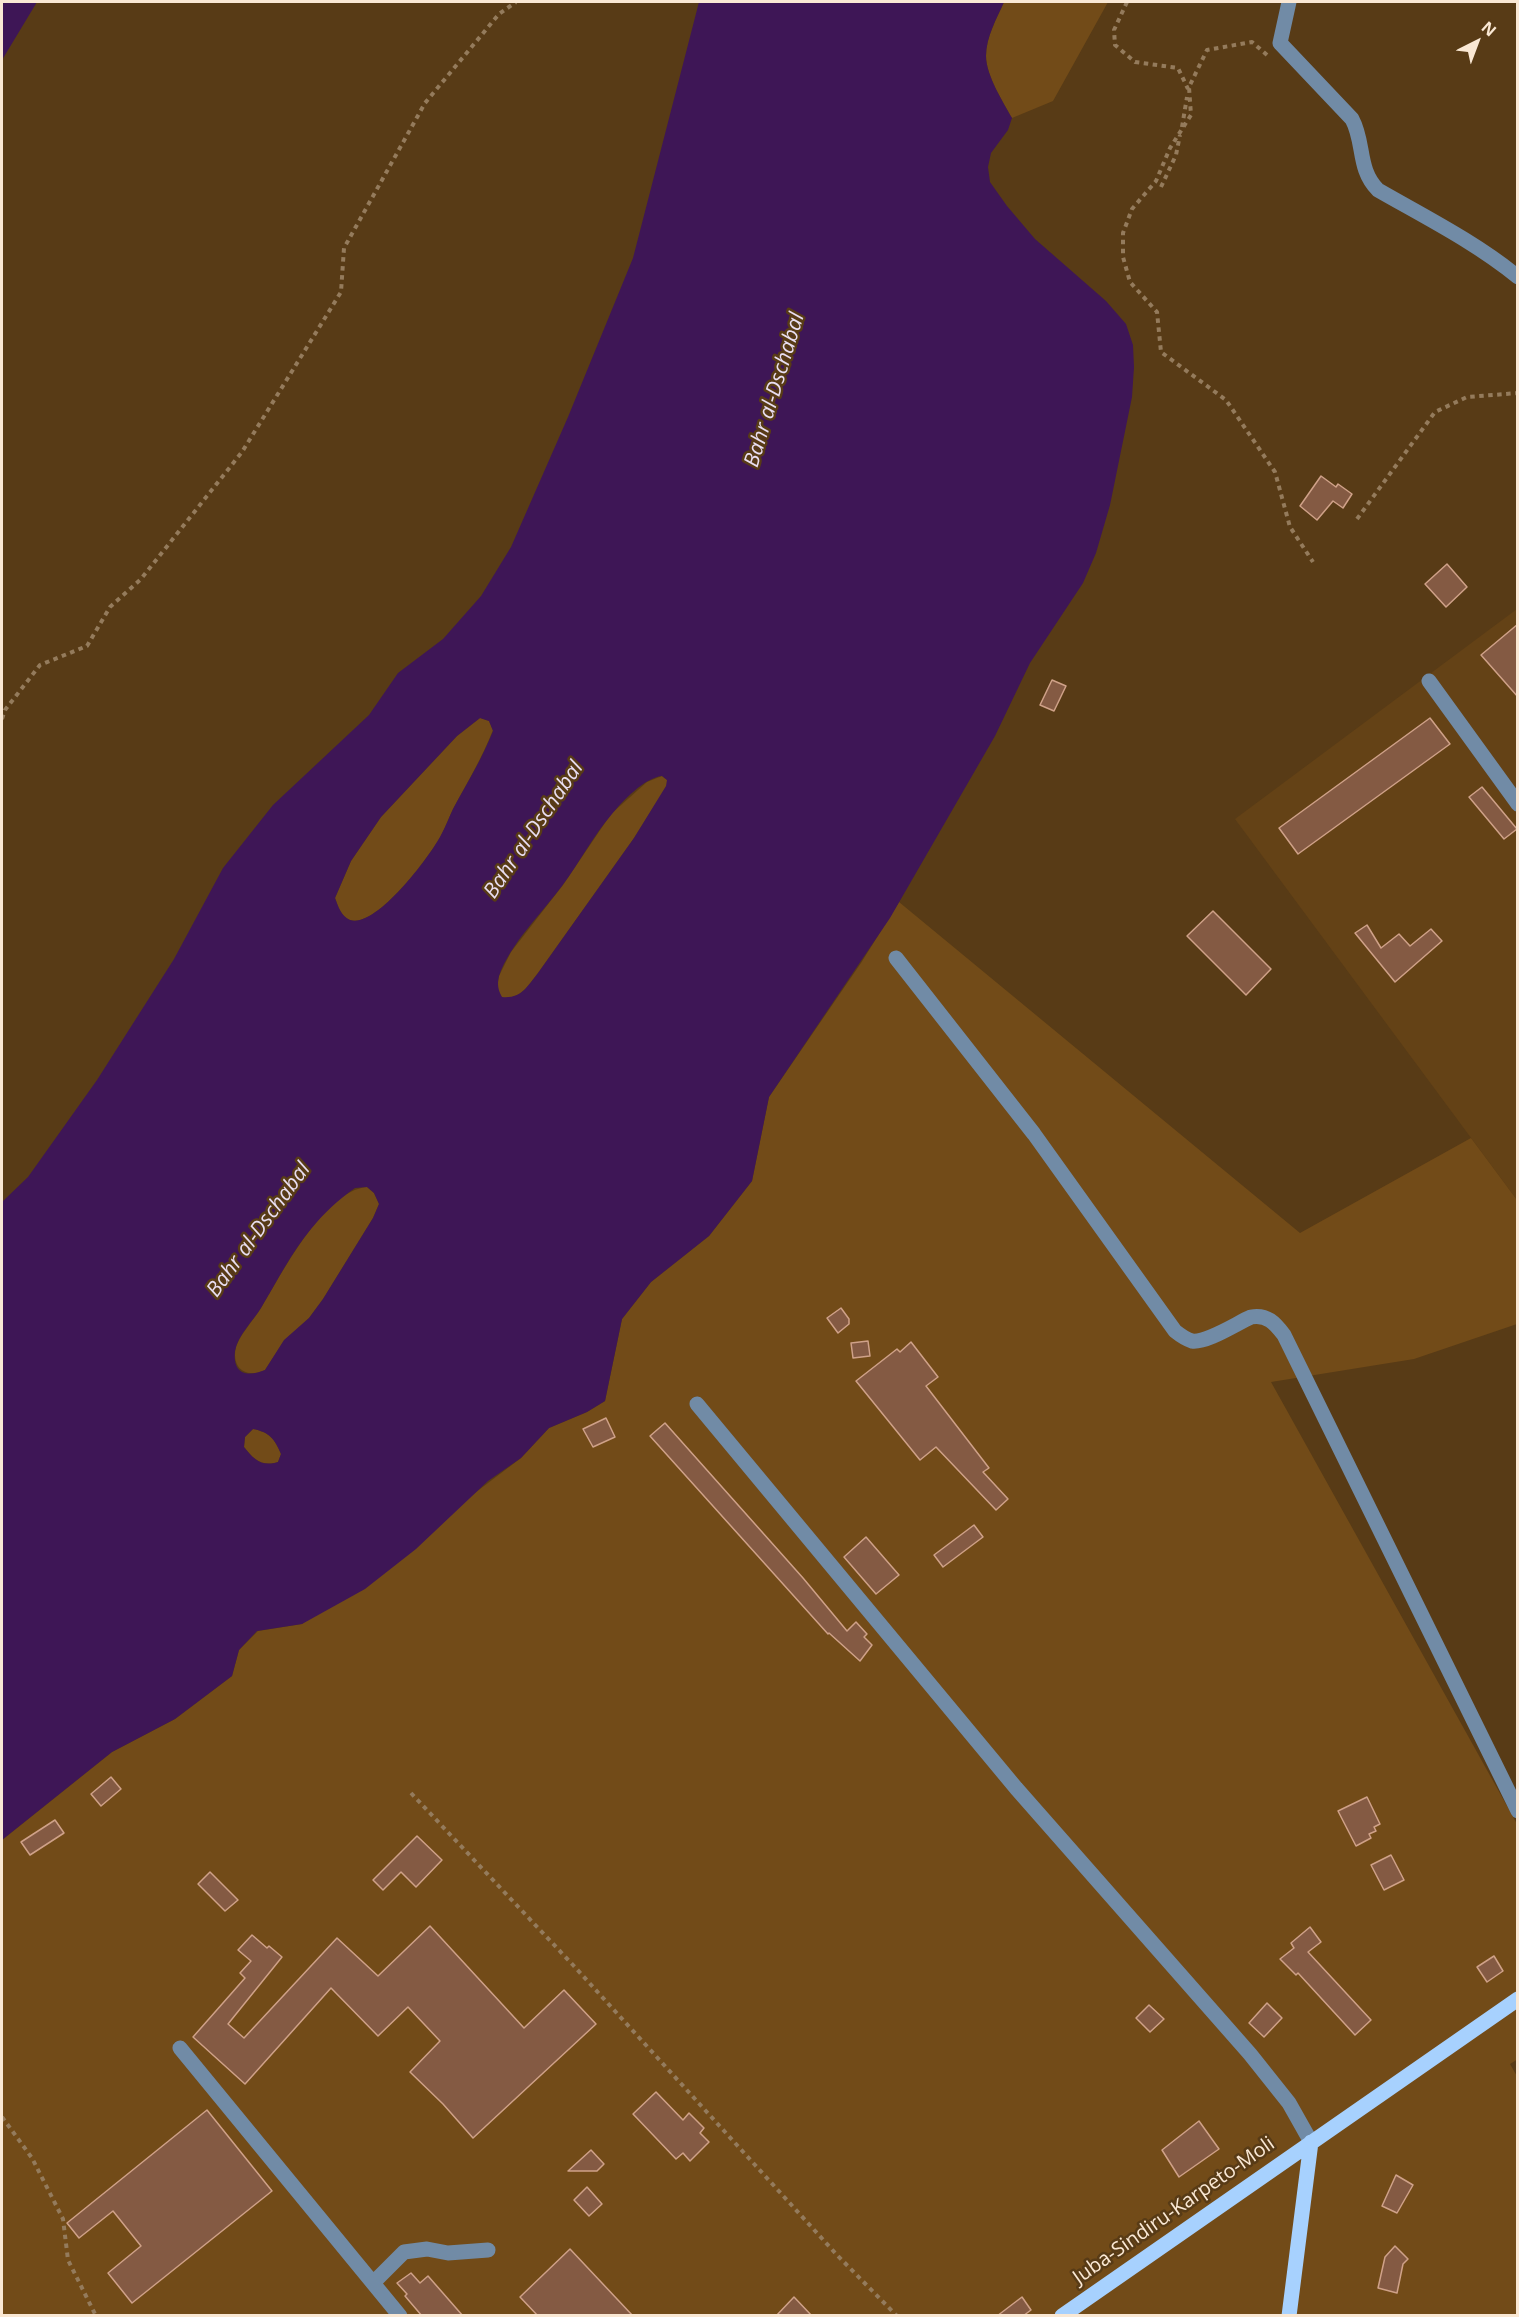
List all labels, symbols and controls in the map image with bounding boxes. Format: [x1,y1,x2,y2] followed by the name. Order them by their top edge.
[1447,12,1507,72] north arrow
[1477,16,1501,41] text: N
[740,310,810,470] water label: Bahr al-Dschabal
[479,757,589,903] water label: Bahr al-Dschabal
[202,1158,316,1302] water label: Bahr al-Dschabal
[1069,2132,1279,2290] street label: Juba-Sindiru-Karpeto-Moli

